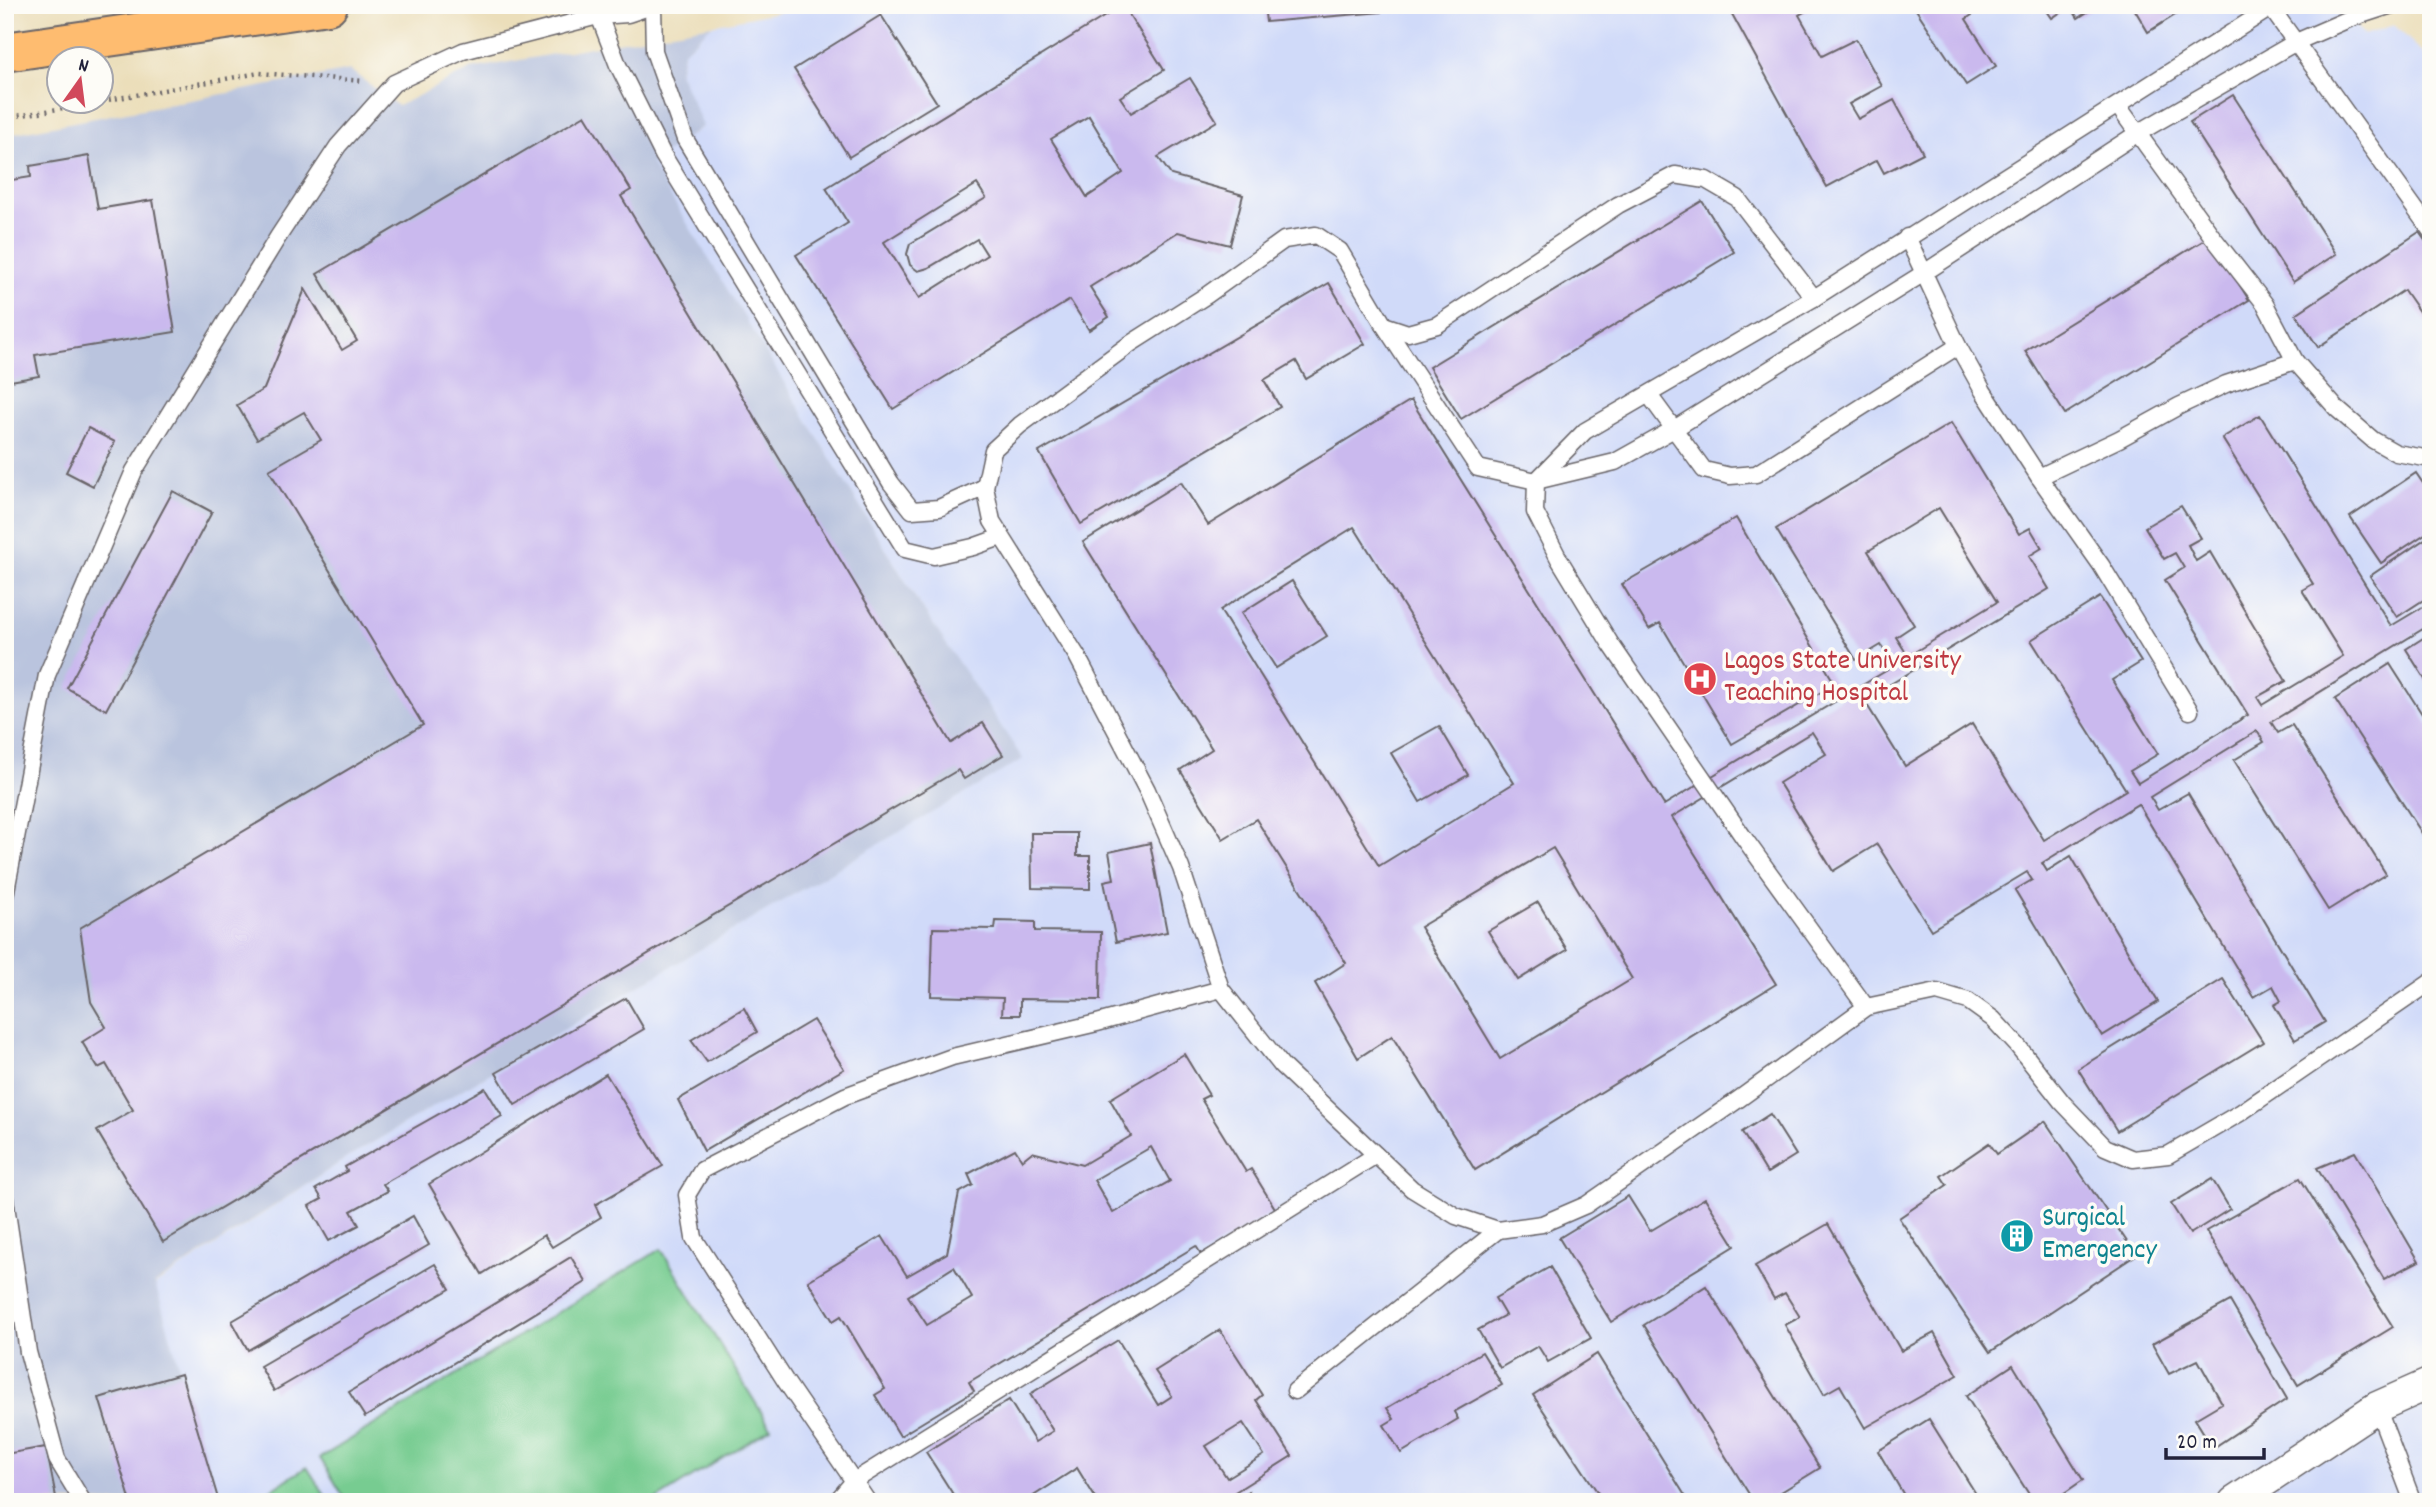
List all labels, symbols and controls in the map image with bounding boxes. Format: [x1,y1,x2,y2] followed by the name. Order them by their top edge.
[46,46,116,116] north arrow
[75,53,91,81] text: N
[1724,643,1962,715] place label: Lagos State University Teaching Hospital
[1681,660,1719,698] hospital icon: Lagos State University Teaching Hospital
[2042,1200,2157,1272] place label: Surgical Emergency
[1998,1217,2036,1255] building icon: Surgical Emergency
[2166,1416,2264,1460] scale bar
[2177,1429,2217,1459] text: 20 m

